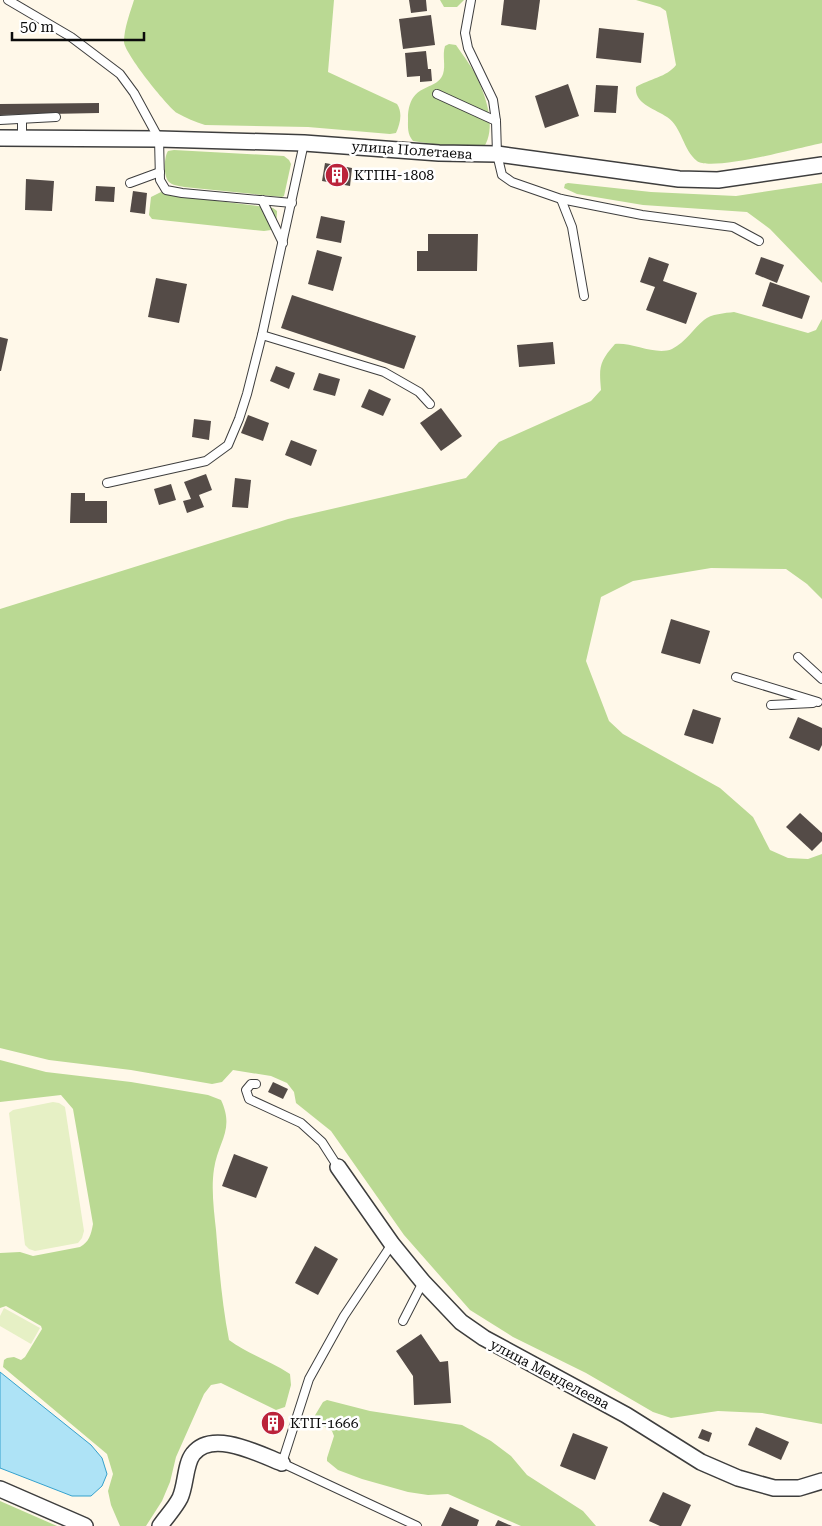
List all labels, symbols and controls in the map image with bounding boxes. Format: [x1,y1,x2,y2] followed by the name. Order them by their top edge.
[12,10,145,42] scale bar
[20,18,55,36] text: 50 m
[351,138,473,162] street label: улица Полетаева
[324,162,350,188] building icon: КТПН-1808
[354,167,434,183] place label: КТПН-1808
[488,1336,613,1412] street label: улица Менделеева
[260,1410,286,1436] building icon: КТП-1666
[290,1415,359,1431] place label: КТП-1666

